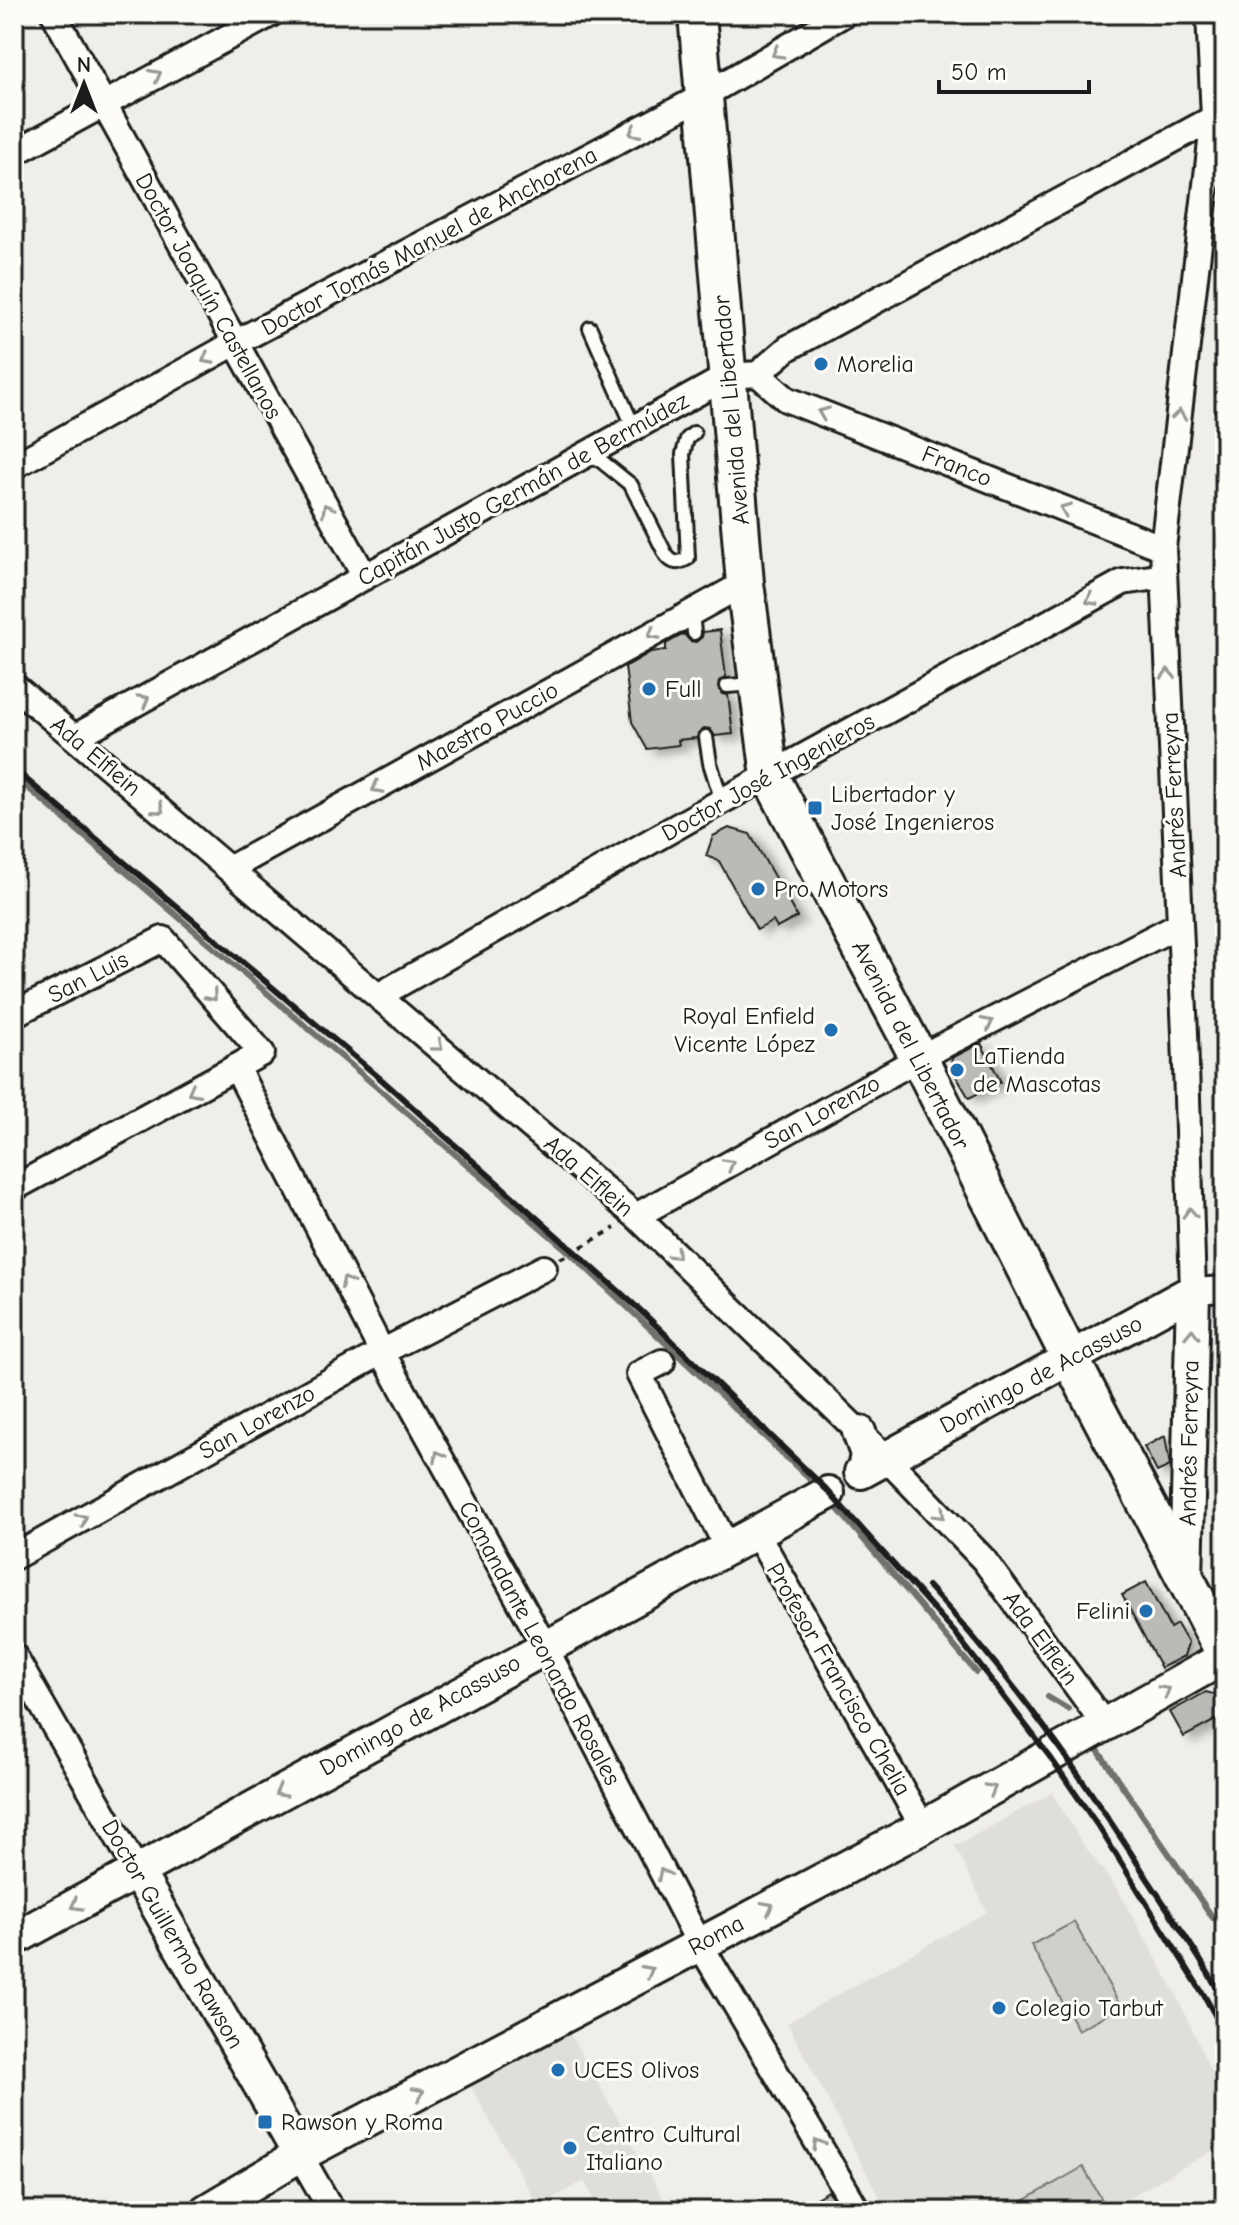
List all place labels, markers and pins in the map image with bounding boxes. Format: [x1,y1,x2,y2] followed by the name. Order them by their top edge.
[837,350,914,378] place label: Morelia
[812,355,830,373] marker: Morelia
[665,675,702,703] place label: Full
[640,680,658,698] marker: Full
[831,780,994,836] place label: Libertador y José Ingenieros
[806,799,824,817] marker: Libertador y José Ingenieros
[774,875,888,903] place label: Pro Motors
[749,880,767,898] marker: Pro Motors
[674,1002,816,1058] place label: Royal Enfield Vicente López
[822,1021,840,1039] marker: Royal Enfield Vicente López
[973,1042,1101,1098] place label: LaTienda de Mascotas
[948,1061,966,1079] marker: LaTienda de Mascotas
[1076,1597,1130,1625] place label: Felini
[1137,1602,1155,1620] marker: Felini
[1015,1994,1164,2022] place label: Colegio Tarbut
[990,1999,1008,2017] marker: Colegio Tarbut
[574,2056,699,2084] place label: UCES Olivos
[549,2061,567,2079] marker: UCES Olivos
[281,2108,443,2136] place label: Rawson y Roma
[256,2113,274,2131] marker: Rawson y Roma
[586,2120,741,2176] place label: Centro Cultural Italiano
[561,2139,579,2157] marker: Centro Cultural Italiano

